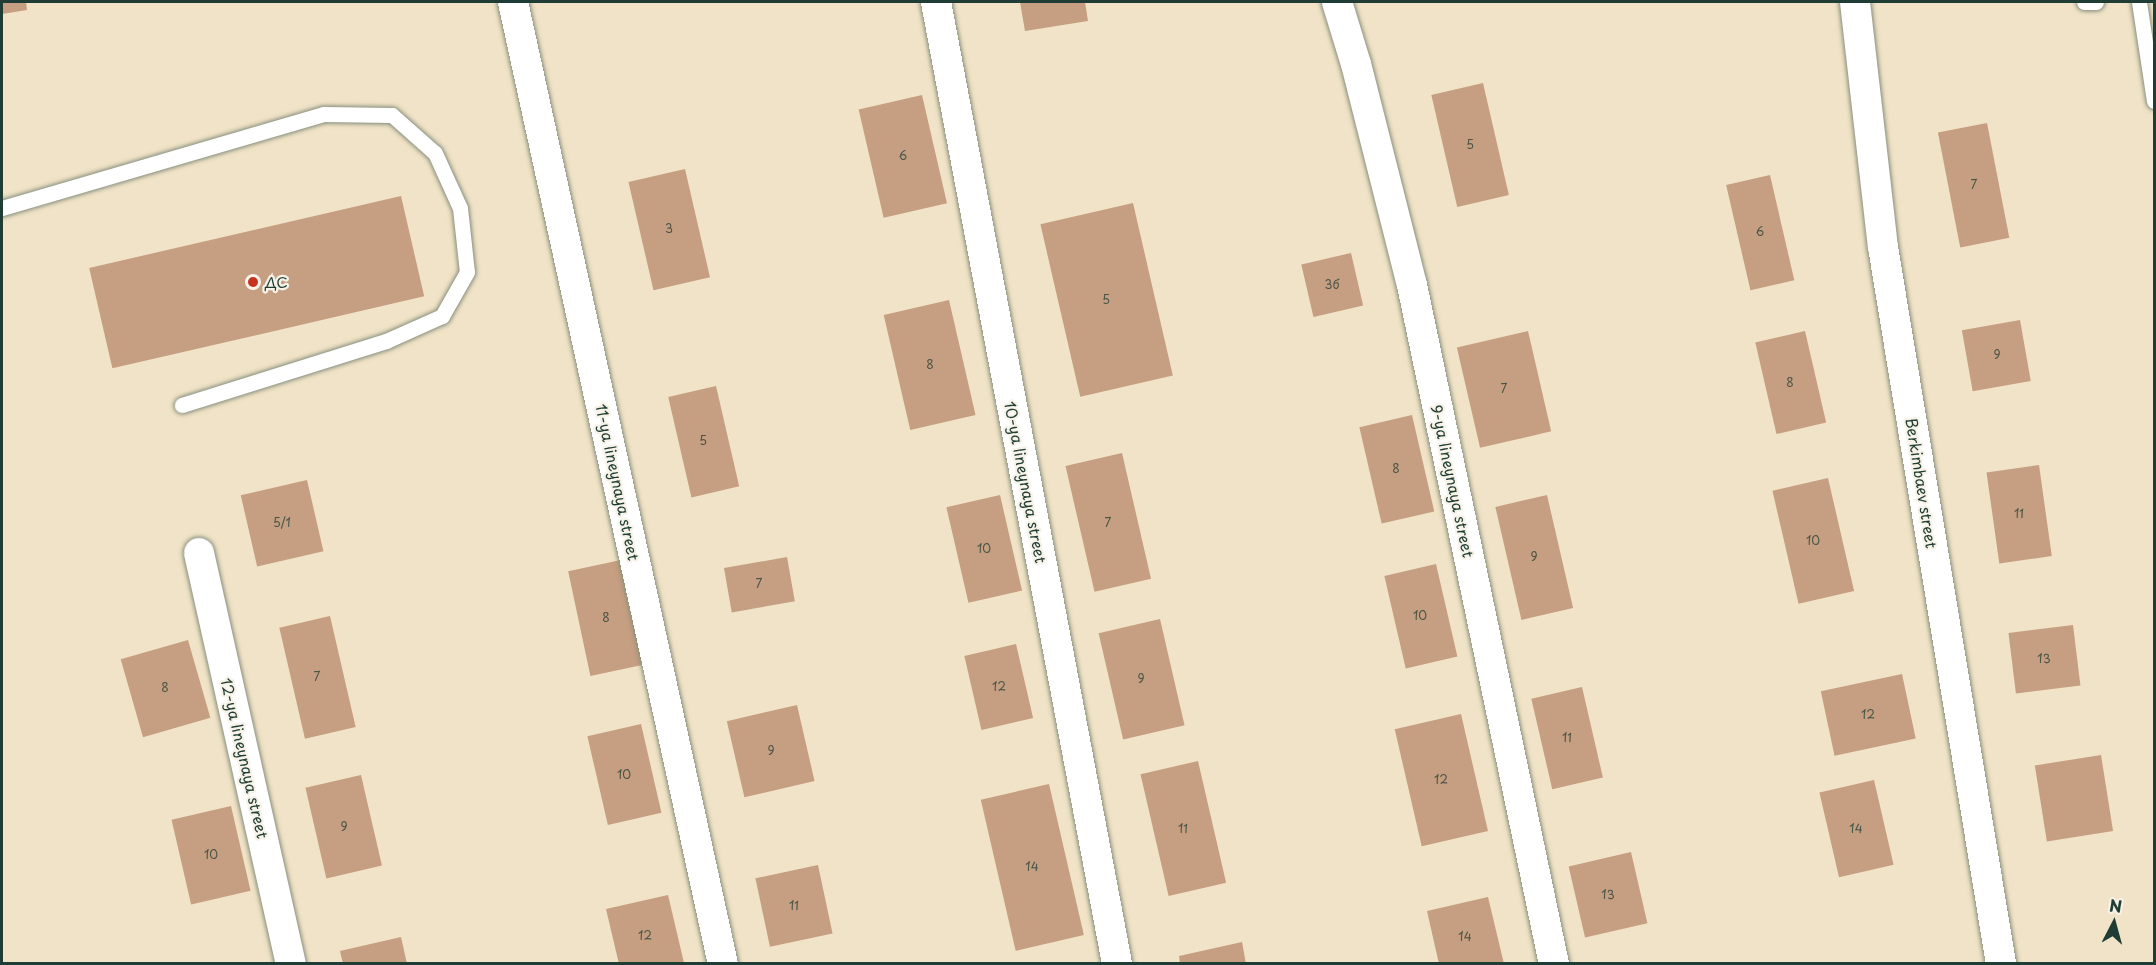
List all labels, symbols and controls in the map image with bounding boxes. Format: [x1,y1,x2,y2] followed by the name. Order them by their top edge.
[1466,138,1474,152] house number: 5
[899,149,907,163] house number: 6
[1971,178,1977,192] house number: 7
[665,222,673,236] house number: 3
[1756,225,1764,239] house number: 6
[265,273,288,291] place label: ДС
[246,275,260,289] marker: ДС
[1325,278,1339,292] house number: 3б
[1102,293,1110,307] house number: 5
[1993,348,2001,362] house number: 9
[926,358,934,372] house number: 8
[1786,376,1794,390] house number: 8
[1501,382,1507,396] house number: 7
[1001,399,1051,565] street label: 10-ya lineynaya street
[593,402,643,562] street label: 11-ya lineynaya street
[1428,403,1478,559] street label: 9-ya lineynaya street
[1903,416,1941,550] street label: Berkimbaev street
[699,434,707,448] house number: 5
[1392,462,1400,476] house number: 8
[2014,507,2024,521] house number: 11
[273,516,291,530] house number: 5/1
[1105,516,1111,530] house number: 7
[1806,534,1820,548] house number: 10
[977,542,991,556] house number: 10
[1530,550,1538,564] house number: 9
[756,577,762,591] house number: 7
[1413,609,1427,623] house number: 10
[602,611,610,625] house number: 8
[2037,652,2051,666] house number: 13
[314,670,320,684] house number: 7
[1137,672,1145,686] house number: 9
[218,676,272,840] street label: 12-ya lineynaya street
[992,680,1006,694] house number: 12
[161,681,169,695] house number: 8
[1861,708,1875,722] house number: 12
[1562,731,1572,745] house number: 11
[767,744,775,758] house number: 9
[617,768,631,782] house number: 10
[1434,773,1448,787] house number: 12
[340,820,348,834] house number: 9
[1178,822,1188,836] house number: 11
[1849,822,1863,836] house number: 14
[204,848,218,862] house number: 10
[1025,860,1039,874] house number: 14
[1601,888,1615,902] house number: 13
[2084,893,2144,953] north arrow
[2108,893,2123,918] text: N
[789,899,799,913] house number: 11
[638,929,652,943] house number: 12
[1458,930,1472,944] house number: 14

